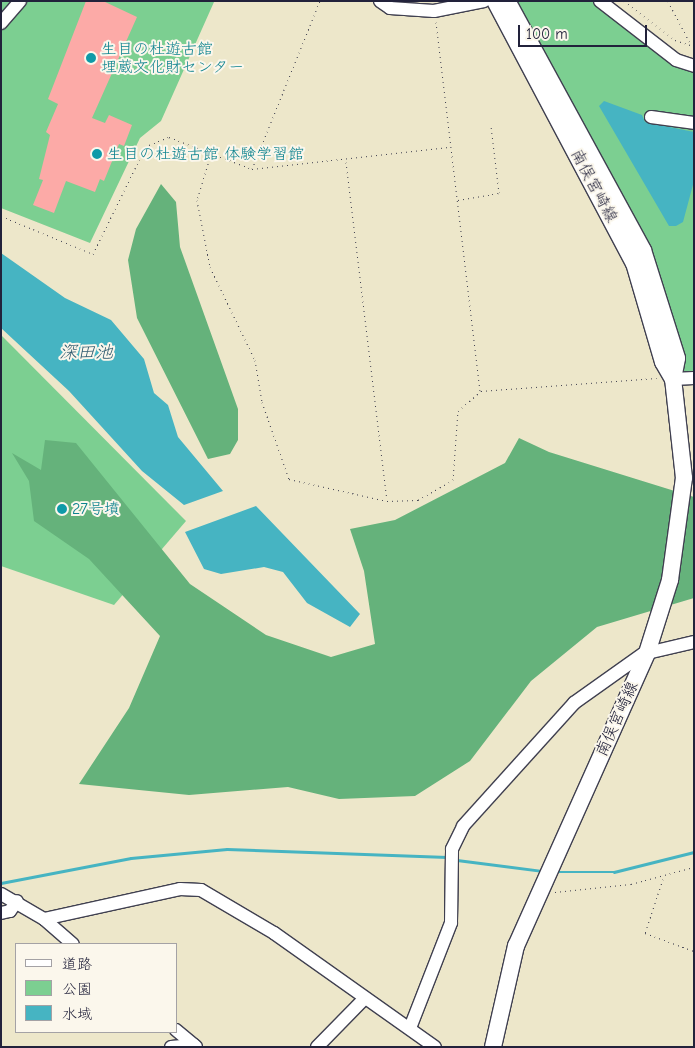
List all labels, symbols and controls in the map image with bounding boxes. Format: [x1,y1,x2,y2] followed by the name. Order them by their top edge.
[520,15,649,47] scale bar
[526,25,568,43] text: 100 m
[101,39,245,77] place label: 生目の杜遊古館 埋蔵文化財センター
[85,52,97,64] marker: 生目の杜遊古館 埋蔵文化財センター
[107,144,304,164] place label: 生目の杜遊古館 体験学習館
[567,146,621,226] street label: 南俣宮崎線
[91,148,103,160] marker: 生目の杜遊古館 体験学習館
[59,342,113,364] water label: 深田池
[72,499,120,519] place label: 27号墳
[56,503,68,515] marker: 27号墳
[592,679,642,759] street label: 南俣宮崎線
[15,943,178,1033] legend
[62,955,92,973] text: 道路
[62,980,92,998] text: 公園
[62,1005,92,1023] text: 水域

